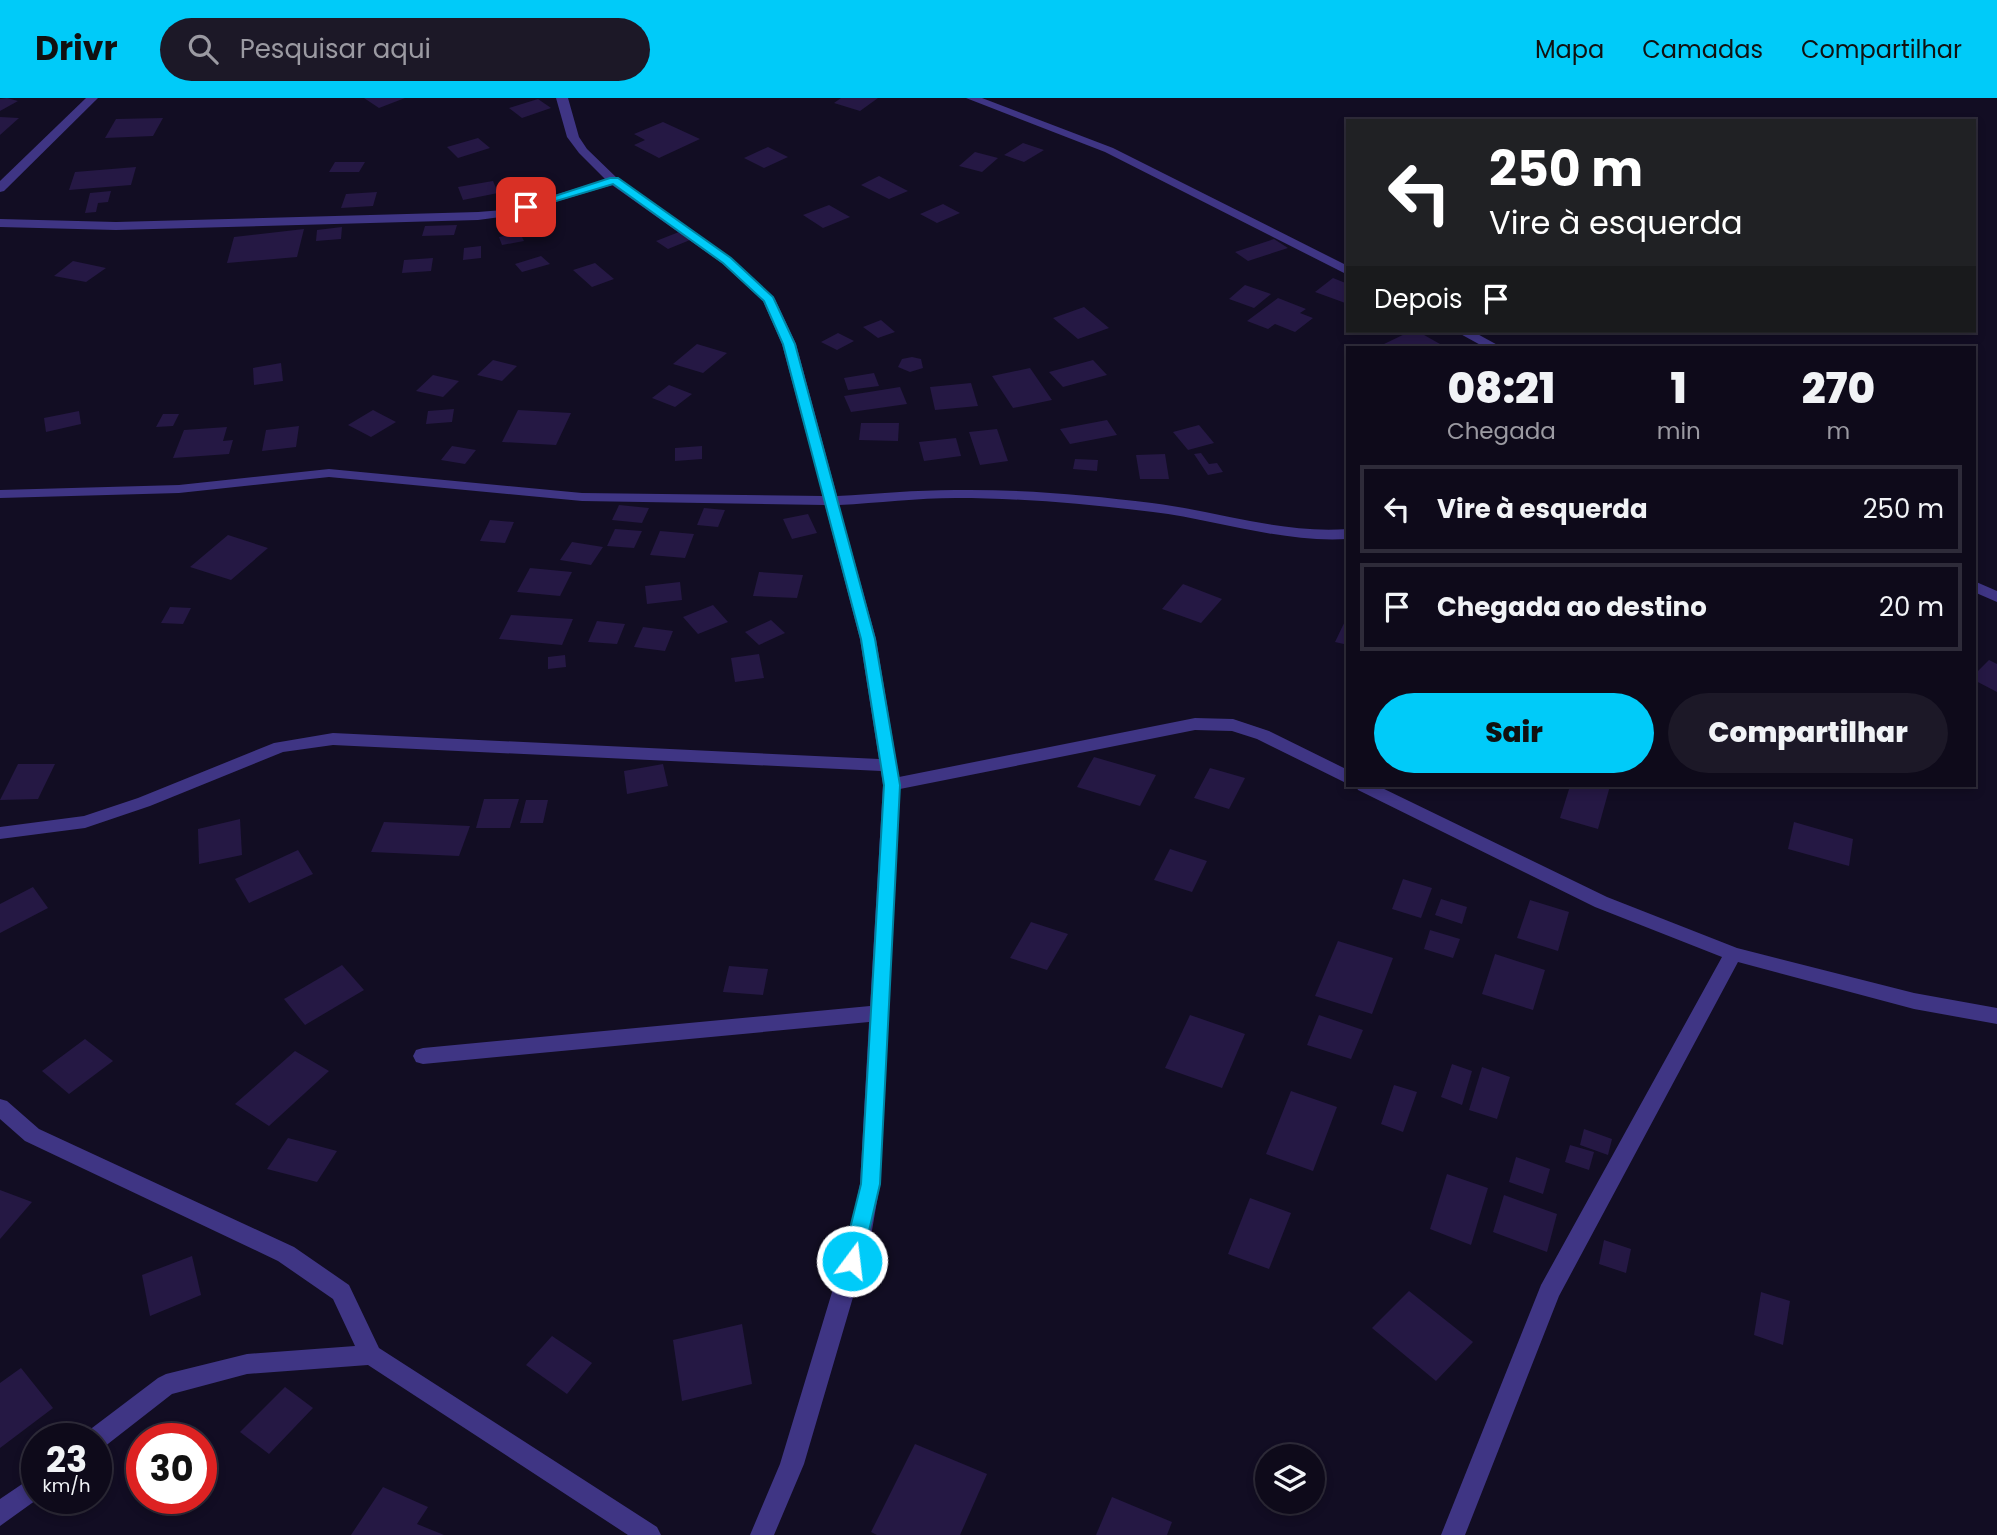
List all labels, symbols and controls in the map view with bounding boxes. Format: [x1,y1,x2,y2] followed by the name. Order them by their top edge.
[160,18,650,81] search box
[35,25,118,72] text: Drivr
[184,30,222,68] icon: search
[240,31,431,67] text: Pesquisar aqui
[1535,33,1604,66] text: Mapa
[1642,33,1763,66] text: Camadas
[1801,33,1962,66] text: Compartilhar
[1489,135,1643,203] text: 250 m
[1374,147,1465,238] icon: left
[496,177,556,237] pin
[507,188,545,226] icon: arrive
[1489,200,1743,245] text: Vire à esquerda
[1477,280,1515,318] icon: arrive
[1374,281,1463,317] text: Depois
[1447,359,1555,418] text: 08:21
[1671,359,1687,418] text: 1
[1802,359,1875,418] text: 270
[1447,415,1556,447] text: Chegada
[1657,415,1701,447] text: min
[1827,415,1850,447] text: m
[1378,490,1416,528] icon: left
[1437,491,1648,527] text: Vire à esquerda
[1863,491,1944,527] text: 250 m
[1378,588,1416,626] icon: arrive
[1437,589,1707,625] text: Chegada ao destino
[1879,589,1944,625] text: 20 m
[1374,693,1654,773] button: Sair
[1668,693,1948,773] button: Compartilhar
[815,1224,889,1298] position arrow
[126,1423,217,1514] speed limit sign: 30
[46,1435,87,1484] text: 23
[1255,1444,1325,1514] map controls
[1255,1444,1325,1514] button: layers
[43,1473,90,1498] text: km/h

